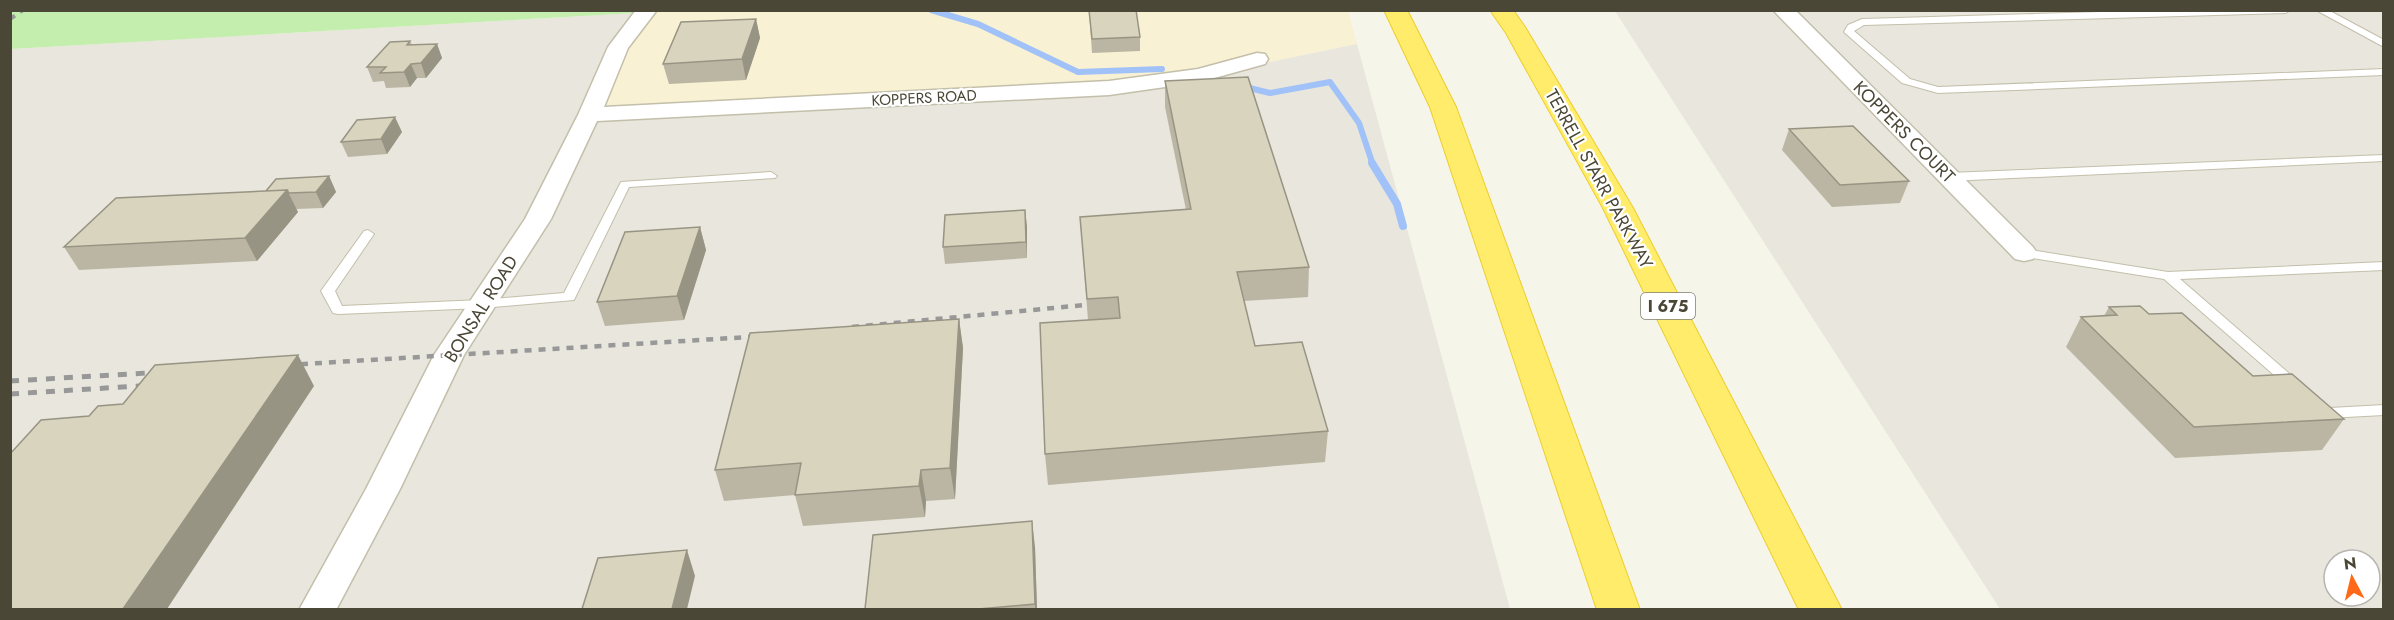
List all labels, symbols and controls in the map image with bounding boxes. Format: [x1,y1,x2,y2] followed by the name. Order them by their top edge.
[1847,75,1961,189] street label: KOPPERS COURT
[871,84,977,112] street label: KOPPERS ROAD
[1539,84,1660,274] street label: TERRELL STARR PARKWAY
[438,251,524,367] street label: BONSAL ROAD
[1641,293,1695,319] road number: I 675
[2322,548,2382,608] north arrow
[2343,551,2358,576] text: N

